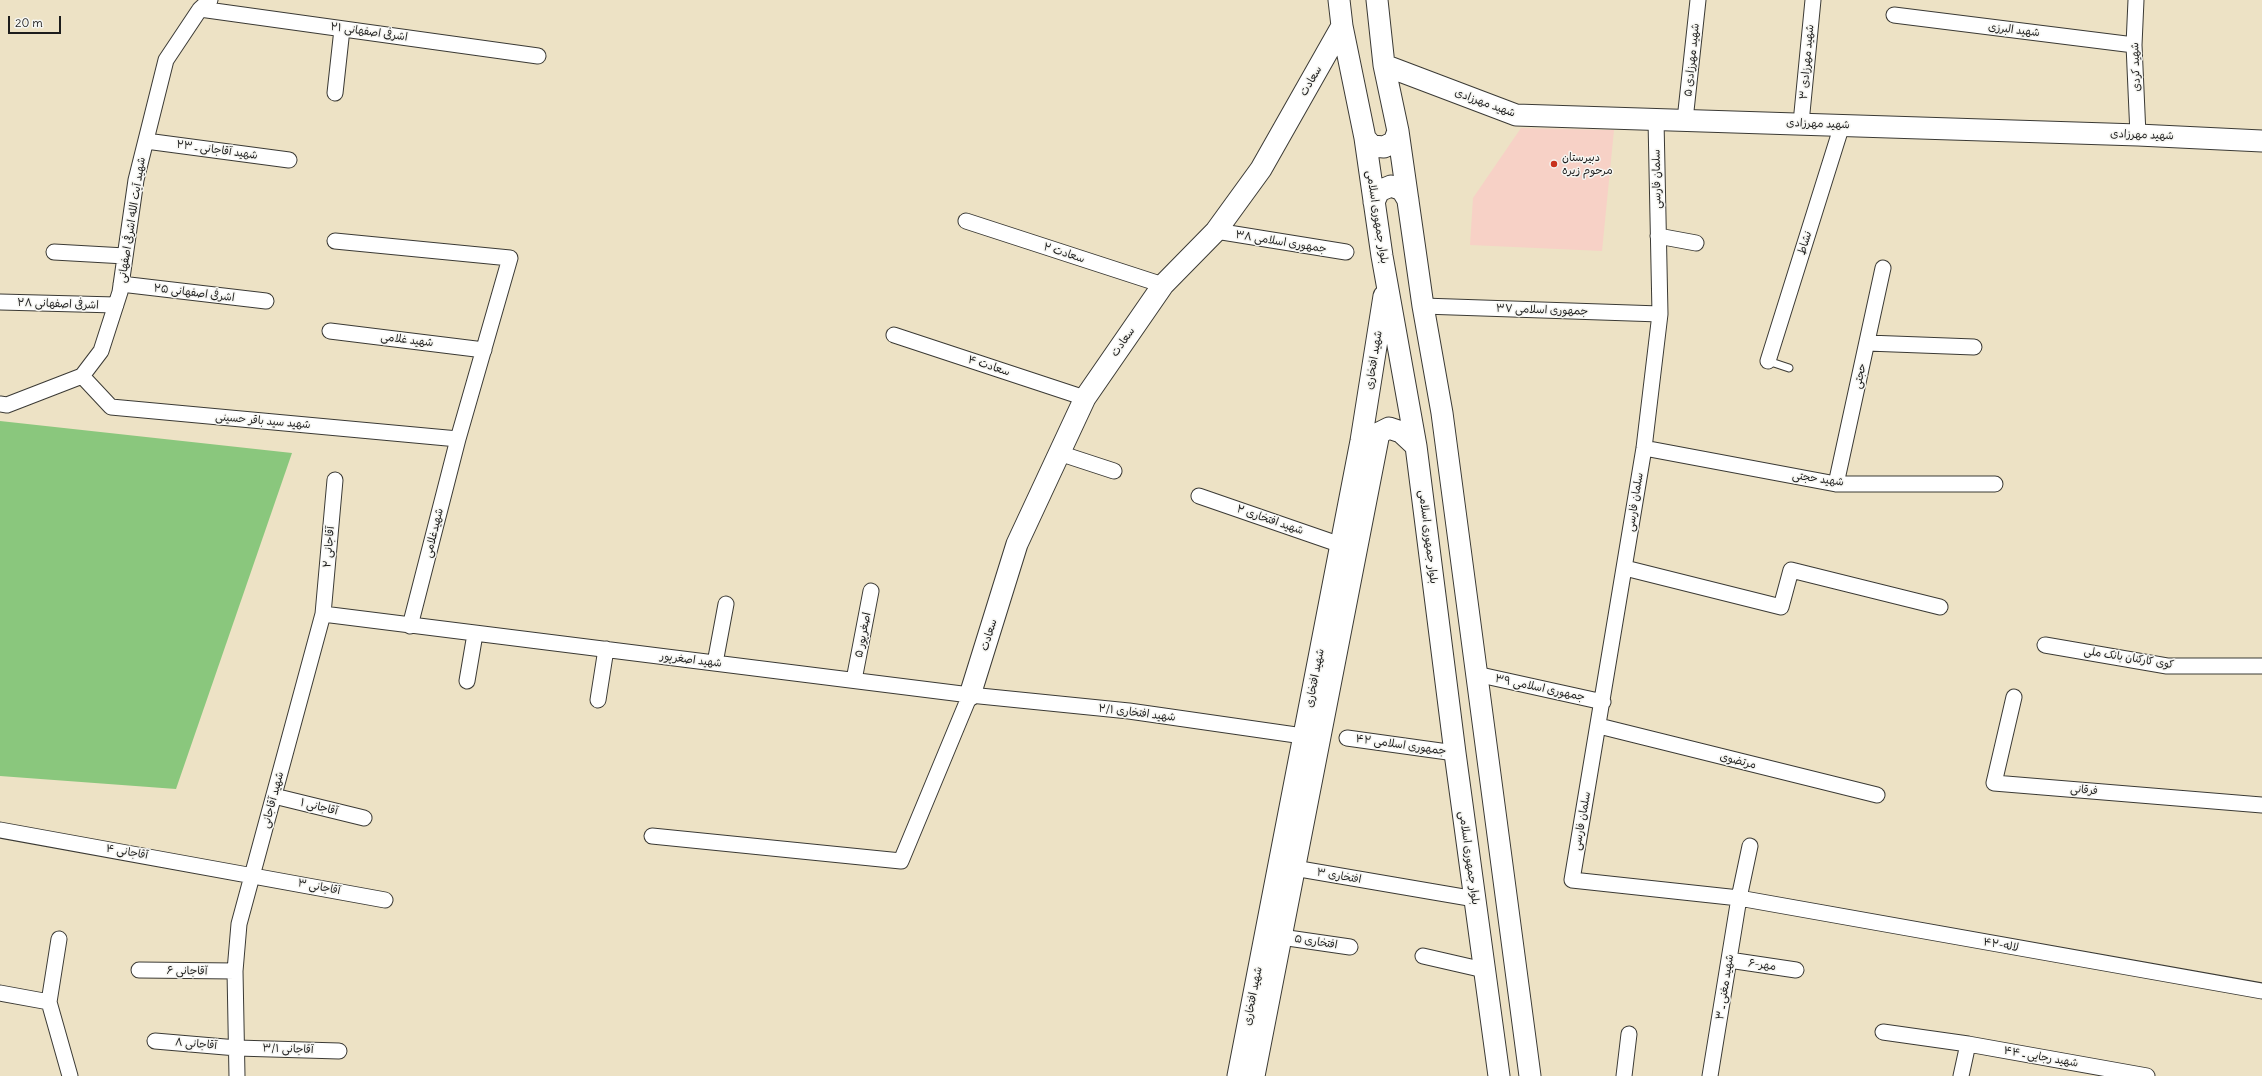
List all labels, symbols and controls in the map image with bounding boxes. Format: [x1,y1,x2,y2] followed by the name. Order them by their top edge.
[10,8,63,34] scale bar
[15,15,43,30] text: 20 m
[329,20,409,44] street label: اشرفی اصفهانی ۲۱
[1987,20,2041,40] street label: شهید البرزی
[1682,23,1702,97] street label: شهید مهرزادی ۵
[1797,24,1817,100] street label: شهید مهرزادی ۳
[2129,42,2143,92] street label: شهید کردی
[1297,64,1325,98] street label: سعادت
[1453,86,1517,120] street label: شهید مهرزادی
[1786,116,1850,132] street label: شهید مهرزادی
[2110,127,2174,143] street label: شهید مهرزادی
[175,138,259,162] street label: شهید آقاجانی ـ ۲۳
[1650,149,1664,209] street label: سلمان فارسی
[1562,151,1613,177] place label: دبیرستان مرحوم زیره
[116,156,148,284] street label: شهید آیت الله اشرفی اصفهانی
[1549,159,1559,169] marker: دبیرستان مرحوم زیره
[1363,169,1391,265] street label: بلوار جمهوری اسلامی
[1234,228,1328,256] street label: جمهوری اسلامی ۳۸
[1795,230,1815,256] street label: نشاط
[1042,240,1086,266] street label: سعادت ۲
[153,281,235,305] street label: اشرفی اصفهانی ۲۵
[17,296,99,312] street label: اشرفی اصفهانی ۲۸
[1496,302,1588,318] street label: جمهوری اسلامی ۳۷
[1108,325,1138,359] street label: سعادت
[1363,329,1385,391] street label: شهید افتخاری
[380,330,434,350] street label: شهید غلامی
[966,353,1012,379] street label: سعادت ۴
[1851,362,1869,390] street label: حجتی
[215,410,311,432] street label: شهید سید باقر حسینی
[1791,469,1845,489] street label: شهید حجتی
[1624,472,1646,532] street label: سلمان فارسی
[1416,489,1440,585] street label: بلوار جمهوری اسلامی
[1235,502,1305,538] street label: شهید افتخاری ۲
[421,507,447,559] street label: شهیدغلامی
[321,526,337,568] street label: آقاجانی ۲
[852,611,874,659] street label: اصغرپور ۵
[978,617,1000,653] street label: سعادت
[2083,644,2175,672] street label: کوی کارکنان بانک ملی
[1303,647,1327,709] street label: شهید افتخاری
[659,650,723,670] street label: شهید اصغرپور
[1494,672,1586,704] street label: جمهوری اسلامی ۳۹
[1098,702,1176,724] street label: شهید افتخاری ۲/۱
[1355,732,1447,758] street label: جمهوری اسلامی ۴۲
[1718,750,1758,772] street label: مرتضوی
[259,770,287,830] street label: شهید آقاجانی
[2070,782,2098,798] street label: فرقانی
[1570,791,1594,851] street label: سلمان فارسی
[299,796,339,818] street label: آقاجانی ۱
[1456,810,1482,906] street label: بلوار جمهوری اسلامی
[105,842,149,862] street label: آقاجانی ۴
[1316,866,1362,886] street label: افتخاری ۳
[296,876,342,898] street label: آقاجانی ۳
[1293,932,1339,952] street label: افتخاری ۵
[1982,935,2020,955] street label: لاله-۴۲
[1713,953,1737,1021] street label: شهید مغنی ـ ۳
[1747,957,1777,973] street label: مهر-۶
[166,964,208,978] street label: آقاجانی ۶
[1241,965,1265,1027] street label: شهید افتخاری
[175,1036,217,1052] street label: آقاجانی ۸
[262,1042,314,1056] street label: آقاجانی ۳/۱
[2003,1044,2079,1070] street label: شهید رجایی ـ ۴۴

